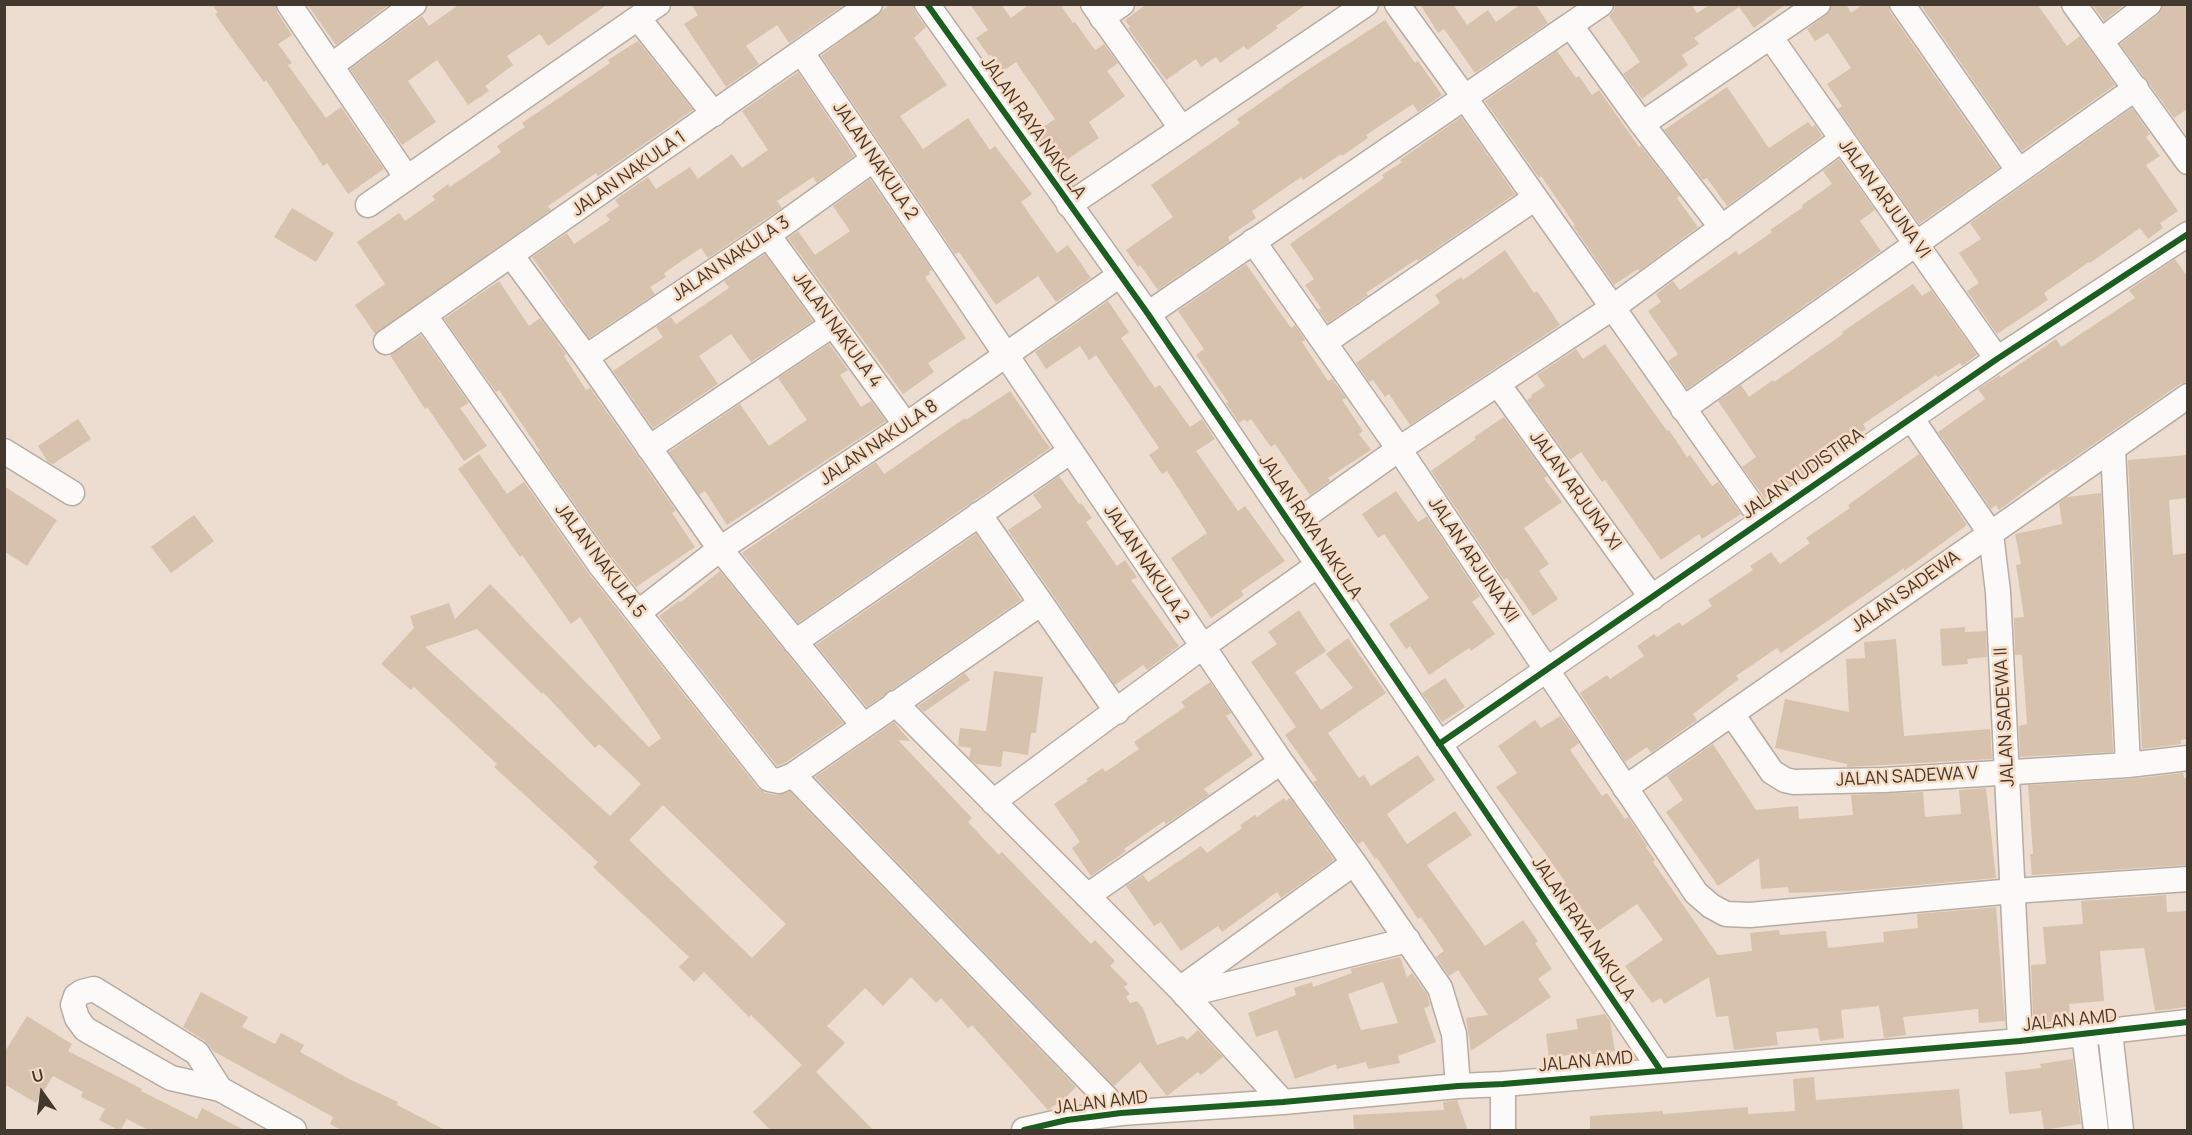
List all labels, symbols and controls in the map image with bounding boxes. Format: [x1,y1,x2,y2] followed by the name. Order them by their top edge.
[976,53,1090,203] street label: JALAN RAYA NAKULA
[828,98,922,224] street label: JALAN NAKULA 2
[568,127,690,221] street label: JALAN NAKULA 1
[1834,135,1934,263] street label: JALAN ARJUNA VI
[668,212,794,306] street label: JALAN NAKULA 3
[788,268,886,392] street label: JALAN NAKULA 4
[816,396,942,490] street label: JALAN NAKULA 8
[1738,424,1868,524] street label: JALAN YUDISTIRA
[1525,427,1625,555] street label: JALAN ARJUNA XI
[1254,451,1366,603] street label: JALAN RAYA NAKULA
[1423,493,1523,627] street label: JALAN ARJUNA XII
[550,500,650,622] street label: JALAN NAKULA 5
[1099,501,1193,627] street label: JALAN NAKULA 2
[1847,547,1965,637] street label: JALAN SADEWA
[1991,647,2019,787] street label: JALAN SADEWA II
[1835,762,1979,792] street label: JALAN SADEWA V
[1527,853,1639,1005] street label: JALAN RAYA NAKULA
[2022,1005,2118,1037] street label: JALAN AMD
[1538,1047,1634,1077] street label: JALAN AMD
[12,1063,72,1123] north arrow
[29,1063,46,1088] text: U
[1053,1087,1149,1119] street label: JALAN AMD

